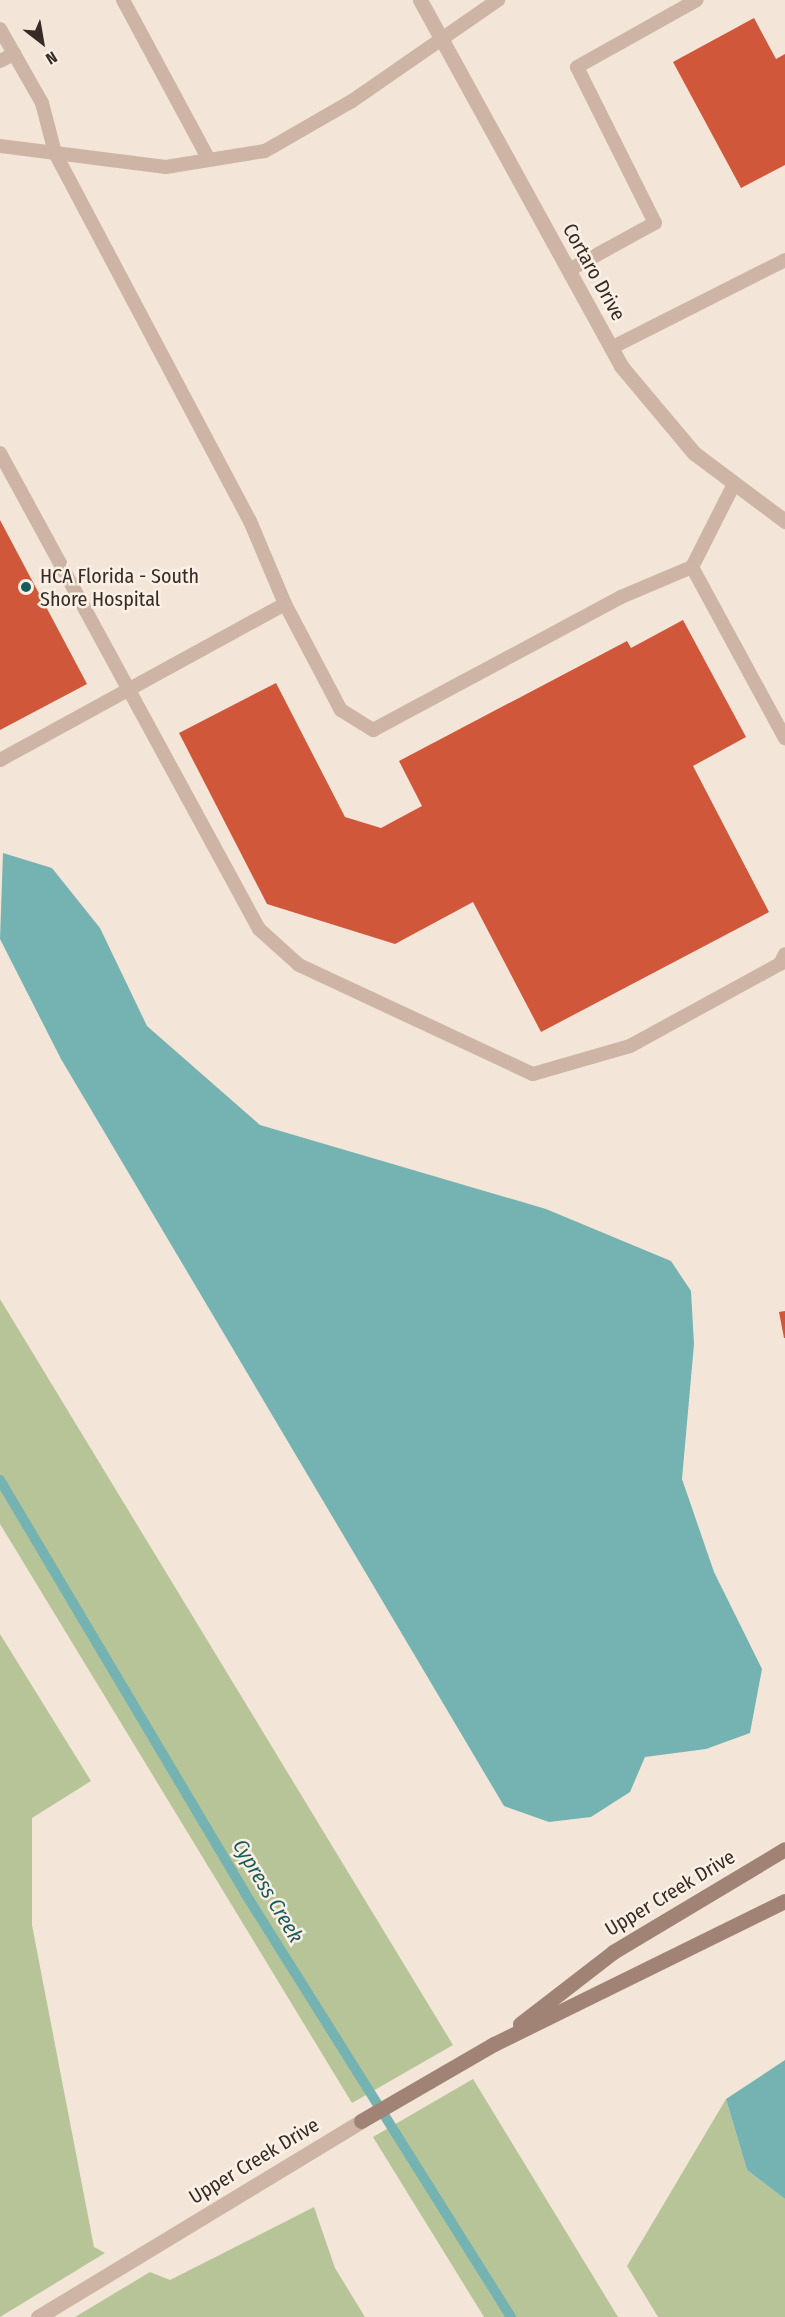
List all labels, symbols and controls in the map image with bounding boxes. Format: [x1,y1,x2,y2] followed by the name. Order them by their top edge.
[12,12,72,72] north arrow
[43,47,61,68] text: N
[557,219,631,325] street label: Cortaro Drive
[40,564,199,611] place label: HCA Florida - South Shore Hospital
[17,578,35,596] marker: HCA Florida - South Shore Hospital
[227,1835,309,1947] water label: Cypress Creek
[601,1845,739,1941] street label: Upper Creek Drive
[185,2113,323,2209] street label: Upper Creek Drive

